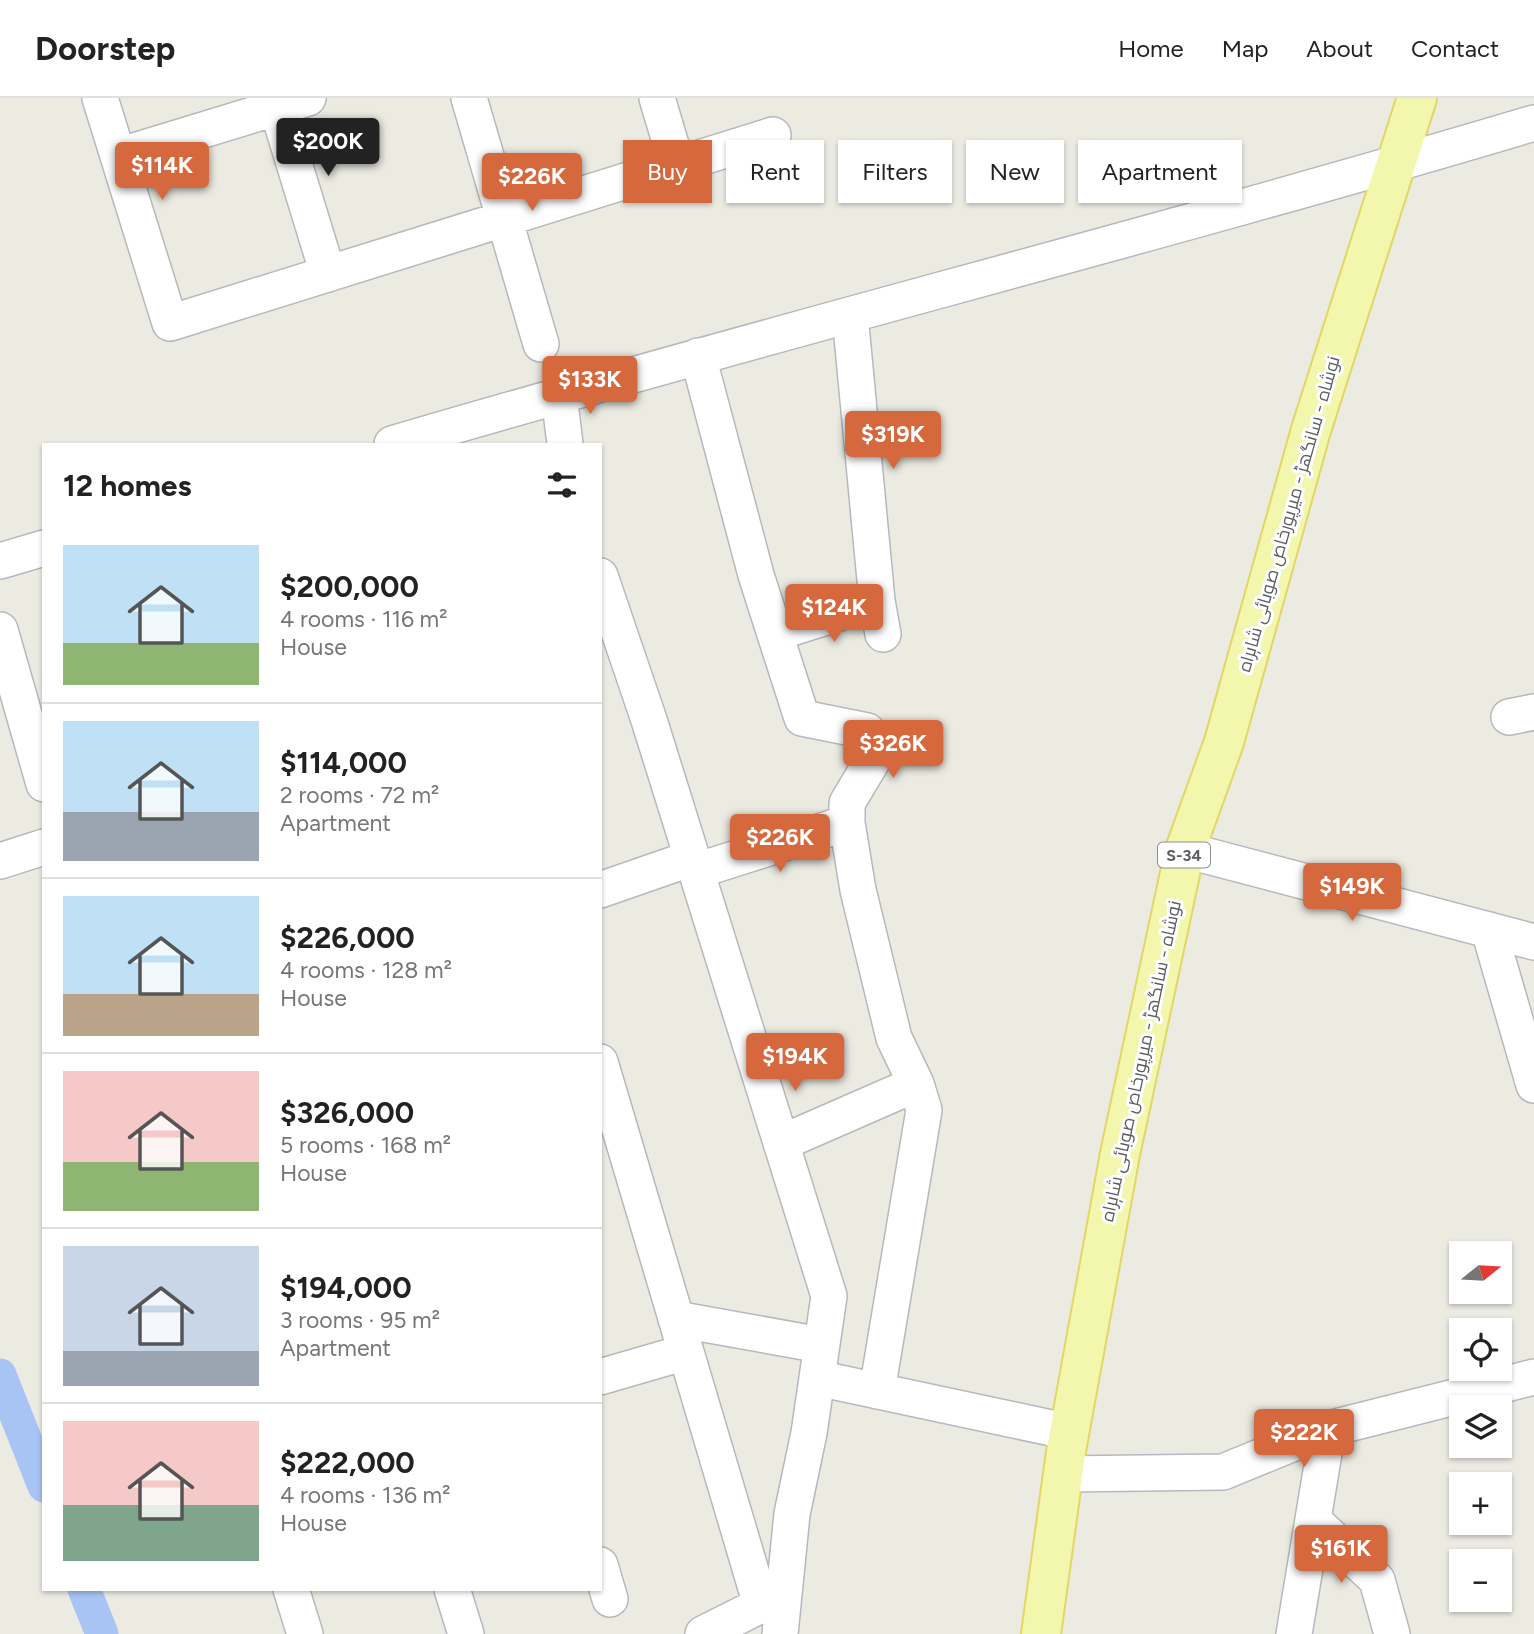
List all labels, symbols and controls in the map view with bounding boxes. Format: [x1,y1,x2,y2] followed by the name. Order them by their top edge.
[35,29,175,68] text: Doorstep
[1118,34,1184,63] text: Home
[1222,34,1268,63] text: Map
[1306,34,1373,63] text: About
[1411,34,1499,63] text: Contact
[279,118,377,178] pin: $200K
[292,127,364,155] text: $200K
[623,140,712,203] chip: Buy
[726,140,824,203] chip: Rent
[838,140,952,203] chip: Filters
[966,140,1064,203] chip: New
[1078,140,1242,203] chip: Apartment
[113,142,211,202] pin: $114K
[131,151,193,179] text: $114K
[483,153,581,213] pin: $226K
[498,162,566,190] text: $226K
[1233,354,1346,675] street label: نوشاہ - سانگھڑ - میرپورخاص صوبائی شاہراہ
[541,356,639,416] pin: $133K
[558,365,622,393] text: $133K
[844,412,942,471] pin: $319K
[861,420,925,448] text: $319K
[543,466,581,504] icon: filters
[63,467,191,504] text: 12 homes
[280,568,419,605] text: $200,000
[119,573,203,657] icon: home
[785,584,883,644] pin: $124K
[801,593,867,621] text: $124K
[280,605,448,633] text: 4 rooms · 116 m²
[280,633,347,661] text: House
[844,720,942,780] pin: $326K
[859,729,927,757] text: $326K
[280,744,407,781] text: $114,000
[119,749,203,833] icon: home
[280,781,439,809] text: 2 rooms · 72 m²
[280,809,391,837] text: Apartment
[731,814,829,874] pin: $226K
[746,823,814,851] text: $226K
[1158,842,1210,868] road number: S-34
[1303,864,1401,923] pin: $149K
[1319,872,1385,900] text: $149K
[1096,898,1187,1224] street label: نوشاہ - سانگھڑ - میرپورخاص صوبائی شاہراہ
[280,919,415,956] text: $226,000
[119,924,203,1008] icon: home
[280,956,452,984] text: 4 rooms · 128 m²
[280,984,347,1012] text: House
[746,1034,844,1093] pin: $194K
[762,1042,828,1070] text: $194K
[280,1094,414,1131] text: $326,000
[119,1099,203,1183] icon: home
[280,1131,451,1159] text: 5 rooms · 168 m²
[280,1159,347,1187] text: House
[1449,1241,1512,1304] north arrow
[1449,1241,1512,1612] map controls
[280,1269,412,1306] text: $194,000
[119,1274,203,1358] icon: home
[280,1306,440,1334] text: 3 rooms · 95 m²
[1449,1318,1512,1381] button: locate
[280,1334,391,1362] text: Apartment
[1449,1395,1512,1458] button: layers
[1255,1410,1353,1469] pin: $222K
[1270,1418,1338,1446] text: $222K
[280,1444,415,1481] text: $222,000
[119,1449,203,1533] icon: home
[1449,1472,1512,1535] button: +
[280,1481,451,1509] text: 4 rooms · 136 m²
[280,1509,347,1537] text: House
[1292,1526,1390,1585] pin: $161K
[1311,1534,1371,1562] text: $161K
[1449,1549,1512,1612] button: −

